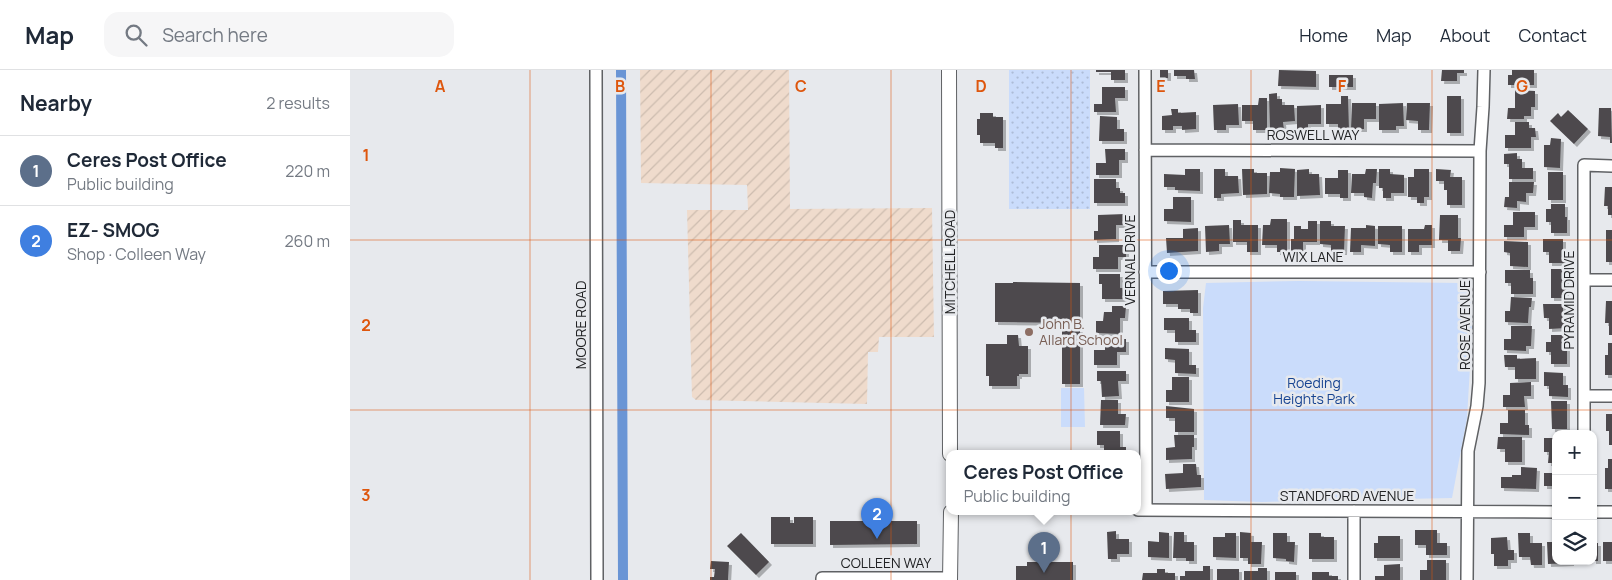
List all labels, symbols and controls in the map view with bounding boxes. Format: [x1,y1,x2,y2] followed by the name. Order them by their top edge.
[104,12,454,57] search box
[25,18,74,51] text: Map
[122,21,150,49] icon: search
[162,22,268,48] text: Search here
[1299,23,1348,47] text: Home
[1376,23,1412,47] text: Map
[1440,23,1490,47] text: About
[1518,23,1587,47] text: Contact
[435,75,446,97] text: A
[615,75,625,97] text: B
[795,75,807,97] text: C
[975,75,987,97] text: D
[1156,75,1166,97] text: E
[1338,75,1347,97] text: F
[1516,75,1528,97] text: G
[20,89,92,117] text: Nearby
[266,92,330,114] text: 2 results
[1267,125,1360,144] street label: ROSWELL WAY
[362,144,370,166] text: 1
[67,147,227,173] text: Ceres Post Office
[32,160,40,182] text: 1
[285,160,330,182] text: 220 m
[67,173,174,195] text: Public building
[940,210,959,314] street label: MITCHELL ROAD
[1120,215,1139,305] street label: VERNAL DRIVE
[67,217,159,243] text: EZ- SMOG
[31,230,41,252] text: 2
[284,230,330,252] text: 260 m
[67,243,206,265] text: Shop · Colleen Way
[1282,247,1344,266] street label: WIX LANE
[1559,250,1578,350] street label: PYRAMID DRIVE
[1156,258,1182,284] your location
[1455,280,1474,370] street label: ROSE AVENUE
[571,281,590,369] street label: MOORE ROAD
[361,314,371,336] text: 2
[1039,314,1123,349] place label: John B. Allard School
[1023,326,1035,338] marker: John B. Allard School
[1273,373,1356,408] park label: Roeding Heights Park
[1552,430,1597,565] map controls
[1552,430,1597,475] button: +
[946,450,1141,515] popup
[964,459,1123,485] text: Ceres Post Office
[1552,475,1597,520] button: −
[361,484,371,506] text: 3
[964,485,1070,507] text: Public building
[1280,486,1414,505] street label: STANDFORD AVENUE
[861,498,893,539] pin: 2
[1552,520,1597,565] button: layers
[1028,532,1060,573] pin: 1
[841,553,932,572] street label: COLLEEN WAY

